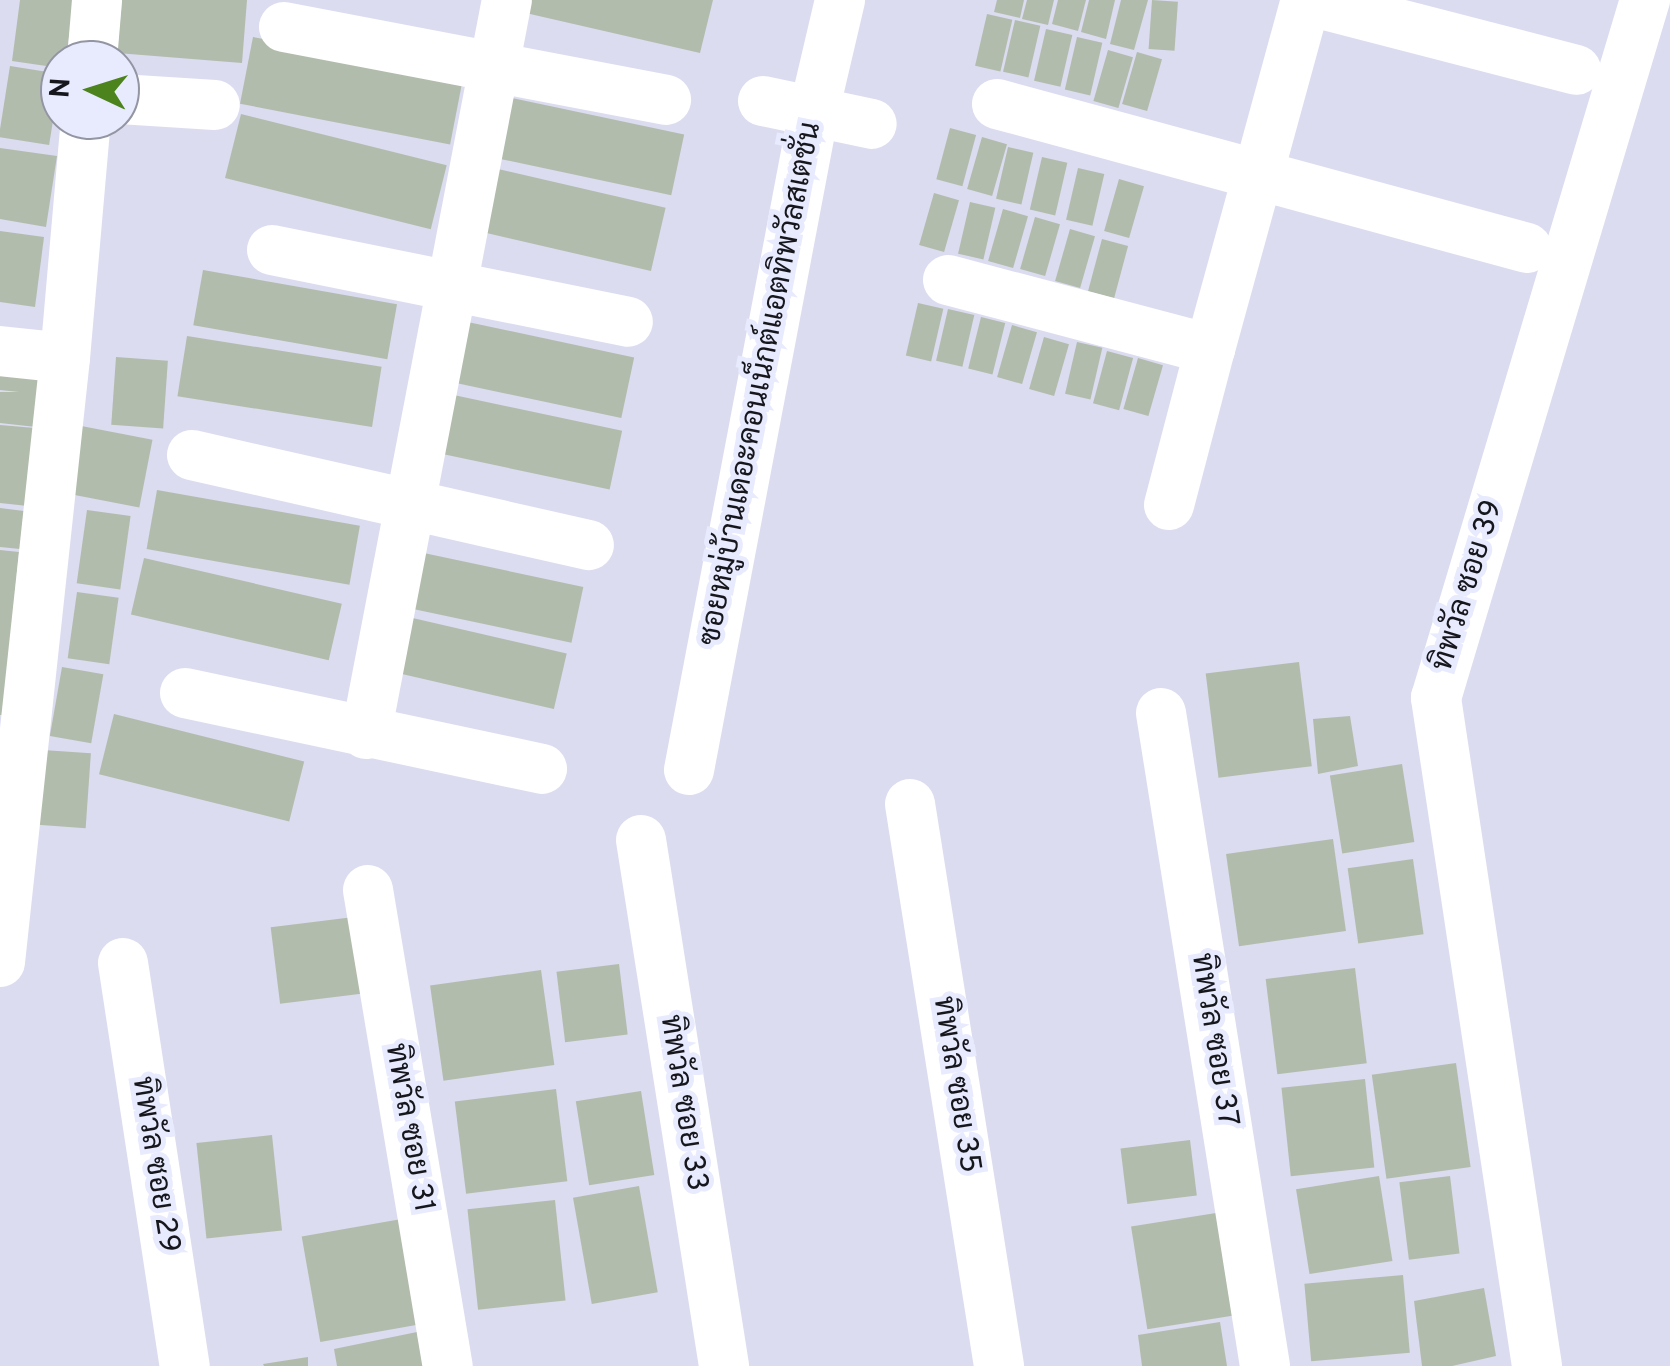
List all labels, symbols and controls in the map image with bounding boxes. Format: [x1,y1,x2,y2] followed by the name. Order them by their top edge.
[40,40,140,140] north arrow
[43,77,81,99] text: N
[694,119,830,649] street label: ซอยหมู่บ้านเดอะคอนเน็กต์แอตทิพวัลสเตชั่น
[1426,496,1512,676] street label: ทิพวัล ซอย 39
[1182,951,1244,1129] street label: ทิพวัล ซอย 37
[923,994,987,1176] street label: ทิพวัล ซอย 35
[650,1013,714,1193] street label: ทิพวัล ซอย 33
[375,1041,441,1215] street label: ทิพวัล ซอย 31
[122,1074,186,1256] street label: ทิพวัล ซอย 29

